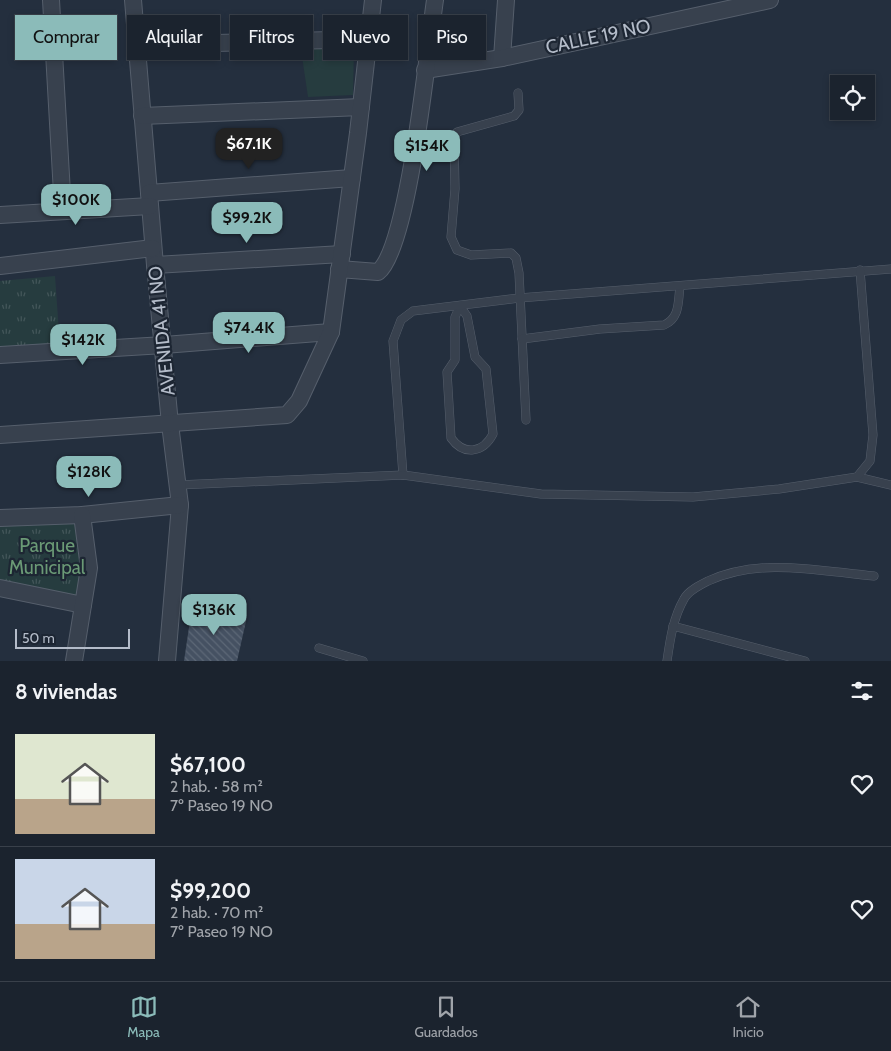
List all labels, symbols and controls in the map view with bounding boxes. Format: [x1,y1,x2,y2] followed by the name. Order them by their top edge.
[544,14,653,59] street label: CALLE 19 NO
[15,15,117,60] chip: Comprar
[127,15,220,60] chip: Alquilar
[230,15,313,60] chip: Filtros
[323,15,408,60] chip: Nuevo
[418,15,486,60] chip: Piso
[830,75,875,120] map controls
[830,75,875,120] button: locate
[208,128,290,170] pin: $67.1K
[392,130,462,172] pin: $154K
[226,134,272,153] text: $67.1K
[405,136,449,155] text: $154K
[41,184,111,226] pin: $100K
[52,190,100,209] text: $100K
[206,202,288,244] pin: $99.2K
[222,208,272,227] text: $99.2K
[143,265,180,397] street label: AVENIDA 41 NO
[208,312,290,354] pin: $74.4K
[224,318,274,337] text: $74.4K
[48,324,118,366] pin: $142K
[61,330,105,349] text: $142K
[54,456,124,498] pin: $128K
[67,462,111,481] text: $128K
[9,534,86,579] park label: Parque Municipal
[179,594,249,636] pin: $136K
[193,600,235,619] text: $136K
[15,626,130,649] scale bar
[22,629,55,647] text: 50 m
[848,677,876,705] icon: filters
[15,679,117,704] text: 8 viviendas
[170,752,246,777] text: $67,100
[55,754,115,814] icon: home
[848,770,876,798] icon: heart
[170,777,263,796] text: 2 hab. · 58 m²
[170,796,273,815] text: 7º Paseo 19 NO
[170,878,251,903] text: $99,200
[55,879,115,939] icon: home
[848,895,876,923] icon: heart
[170,903,263,922] text: 2 hab. · 70 m²
[170,922,273,941] text: 7º Paseo 19 NO
[127,993,160,1041] tab: Mapa
[414,993,478,1041] tab: Guardados
[732,993,764,1041] tab: Inicio

